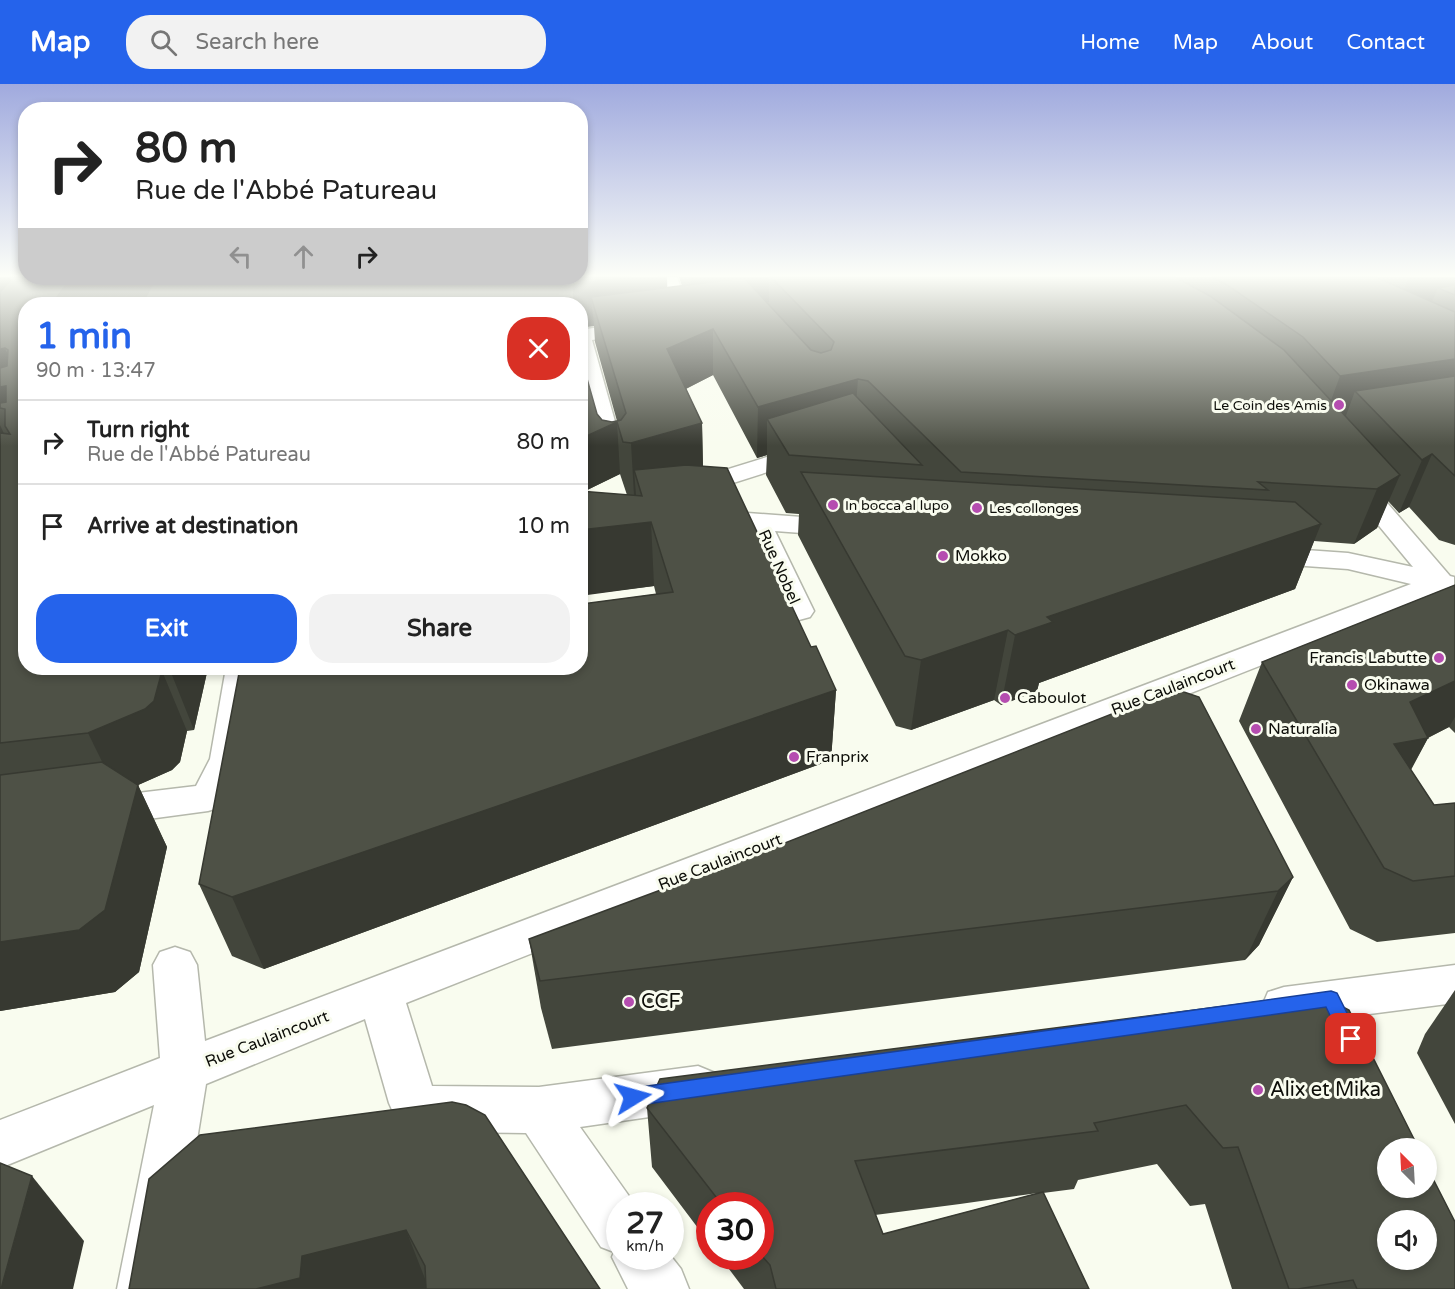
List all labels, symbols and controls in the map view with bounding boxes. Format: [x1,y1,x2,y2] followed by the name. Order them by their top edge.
[126,15,546,69] search box
[30,25,90,59] text: Map
[147,26,180,59] icon: search
[195,29,319,55] text: Search here
[1080,30,1140,55] text: Home
[1173,30,1218,55] text: Map
[1251,30,1313,55] text: About
[1346,30,1425,55] text: Contact
[135,123,237,174] text: 80 m
[36,126,114,204] icon: right
[135,174,437,207] text: Rue de l'Abbé Patureau
[224,240,257,273] icon: left
[287,240,320,273] icon: ahead
[350,240,383,273] icon: right
[36,315,132,358] text: 1 min
[507,317,570,380] button: close
[36,359,156,383] text: 90 m · 13:47
[1213,397,1327,414] place label: Le Coin des Amis
[1332,398,1346,412] marker: Le Coin des Amis
[87,417,189,443] text: Turn right
[36,426,69,459] icon: right
[516,429,570,455] text: 80 m
[87,443,311,467] text: Rue de l'Abbé Patureau
[845,497,949,514] place label: In bocca al lupo
[826,498,840,512] marker: In bocca al lupo
[989,500,1079,517] place label: Les collonges
[970,501,984,515] marker: Les collonges
[36,510,69,543] icon: arrive
[87,513,298,539] text: Arrive at destination
[516,513,570,539] text: 10 m
[754,526,804,608] street label: Rue Nobel
[955,546,1007,566] place label: Mokko
[936,549,950,563] marker: Mokko
[36,594,297,663] button: Exit
[309,594,570,663] button: Share
[1309,648,1427,668] place label: Francis Labutte
[1432,651,1446,665] marker: Francis Labutte
[1108,654,1238,720] street label: Rue Caulaincourt
[1364,675,1430,695] place label: Okinawa
[1345,678,1359,692] marker: Okinawa
[1017,688,1086,708] place label: Caboulot
[998,691,1012,705] marker: Caboulot
[1268,719,1338,739] place label: Naturalia
[1249,722,1263,736] marker: Naturalia
[806,747,869,767] place label: Franprix
[787,750,801,764] marker: Franprix
[655,829,785,895] street label: Rue Caulaincourt
[641,990,681,1014] place label: CCF
[622,995,636,1009] marker: CCF
[202,1006,332,1072] street label: Rue Caulaincourt
[1325,1013,1376,1064] pin
[1334,1022,1367,1055] icon: arrive
[601,1065,665,1129] position arrow
[1270,1078,1381,1102] place label: Alix et Mika
[1251,1083,1265,1097] marker: Alix et Mika
[1377,1138,1437,1198] north arrow
[1377,1138,1437,1270] map controls
[696,1192,774,1270] speed limit sign: 30
[626,1205,664,1242] text: 27
[1377,1210,1437,1270] button: sound
[626,1237,664,1255] text: km/h

